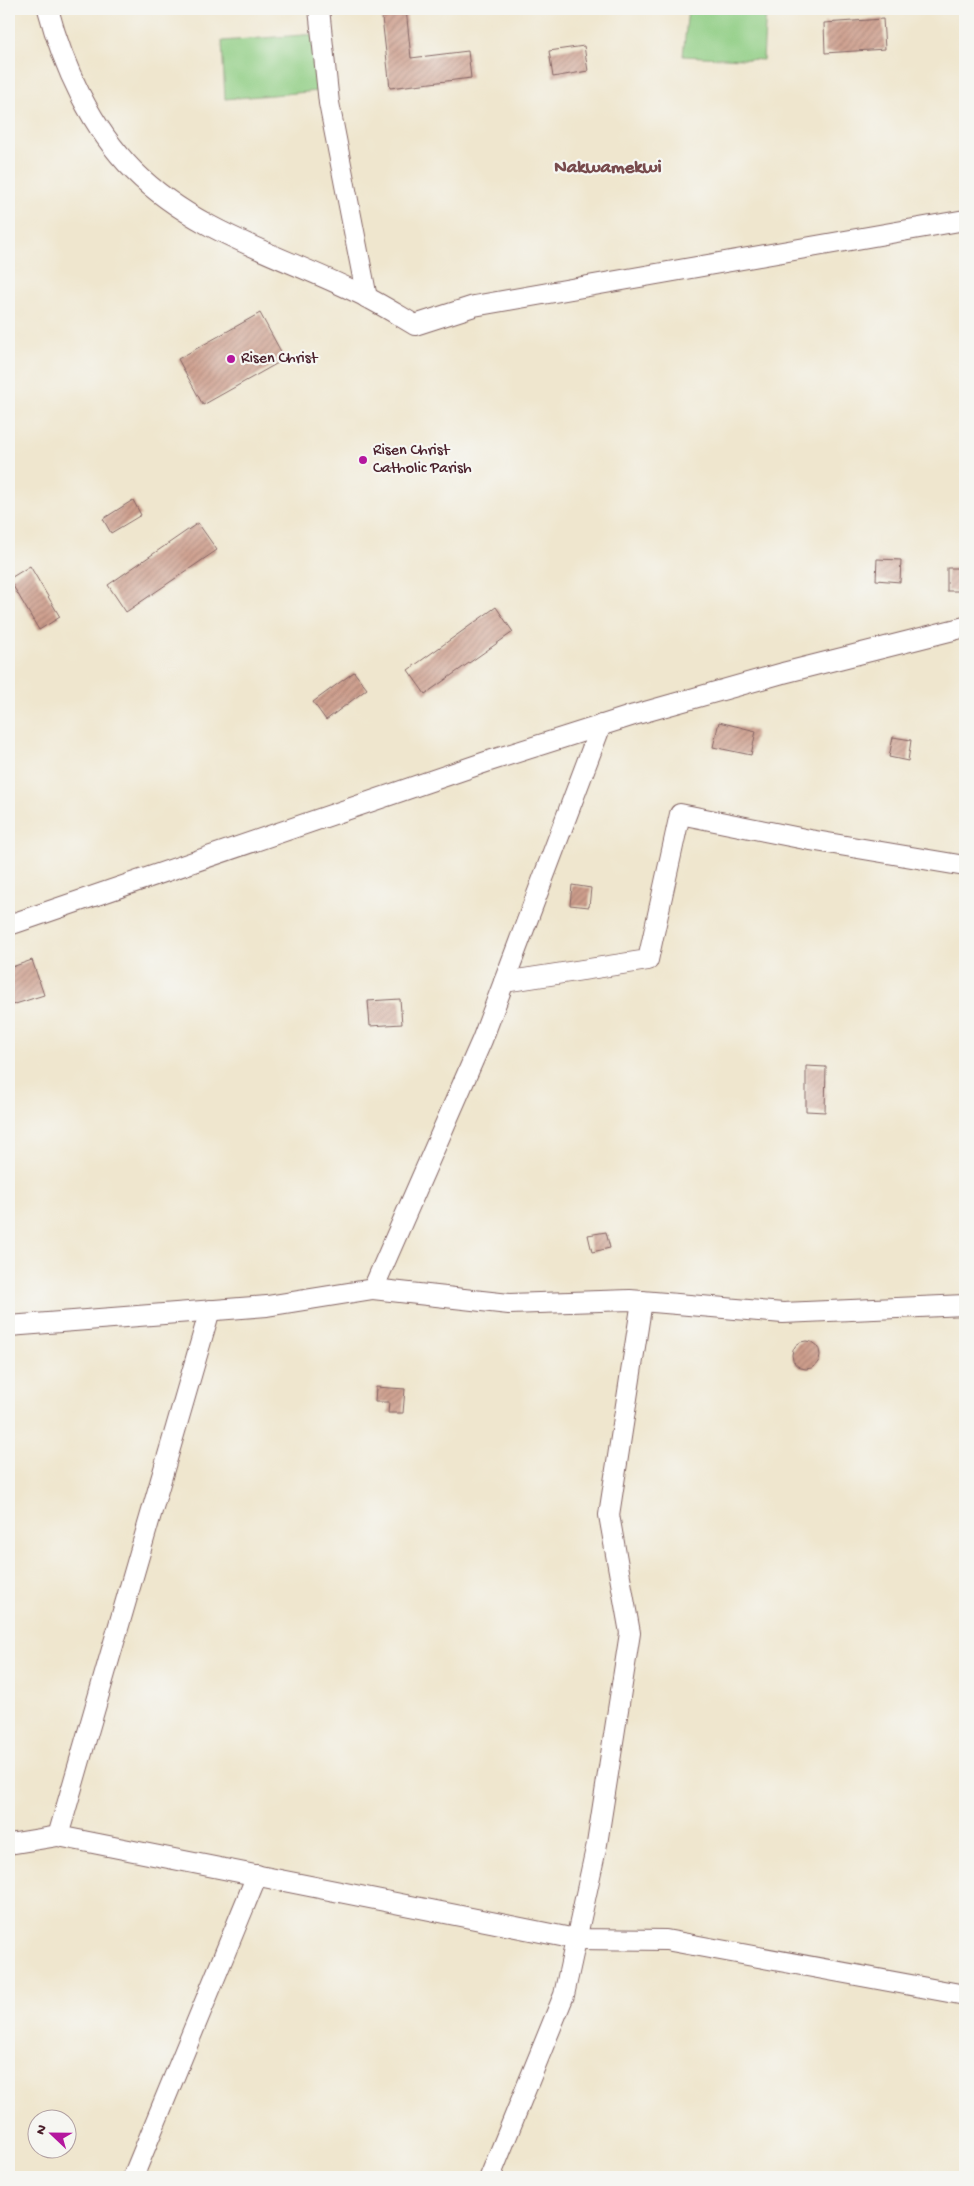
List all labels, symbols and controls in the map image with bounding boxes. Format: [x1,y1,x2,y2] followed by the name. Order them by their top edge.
[554,157,662,180] district label: Nakwamekwi
[241,350,319,369] place label: Risen Christ
[225,353,237,365] marker: Risen Christ
[373,442,472,479] place label: Risen Christ Catholic Parish
[357,454,369,466] marker: Risen Christ Catholic Parish
[28,2108,78,2158] north arrow
[33,2123,52,2137] text: N

